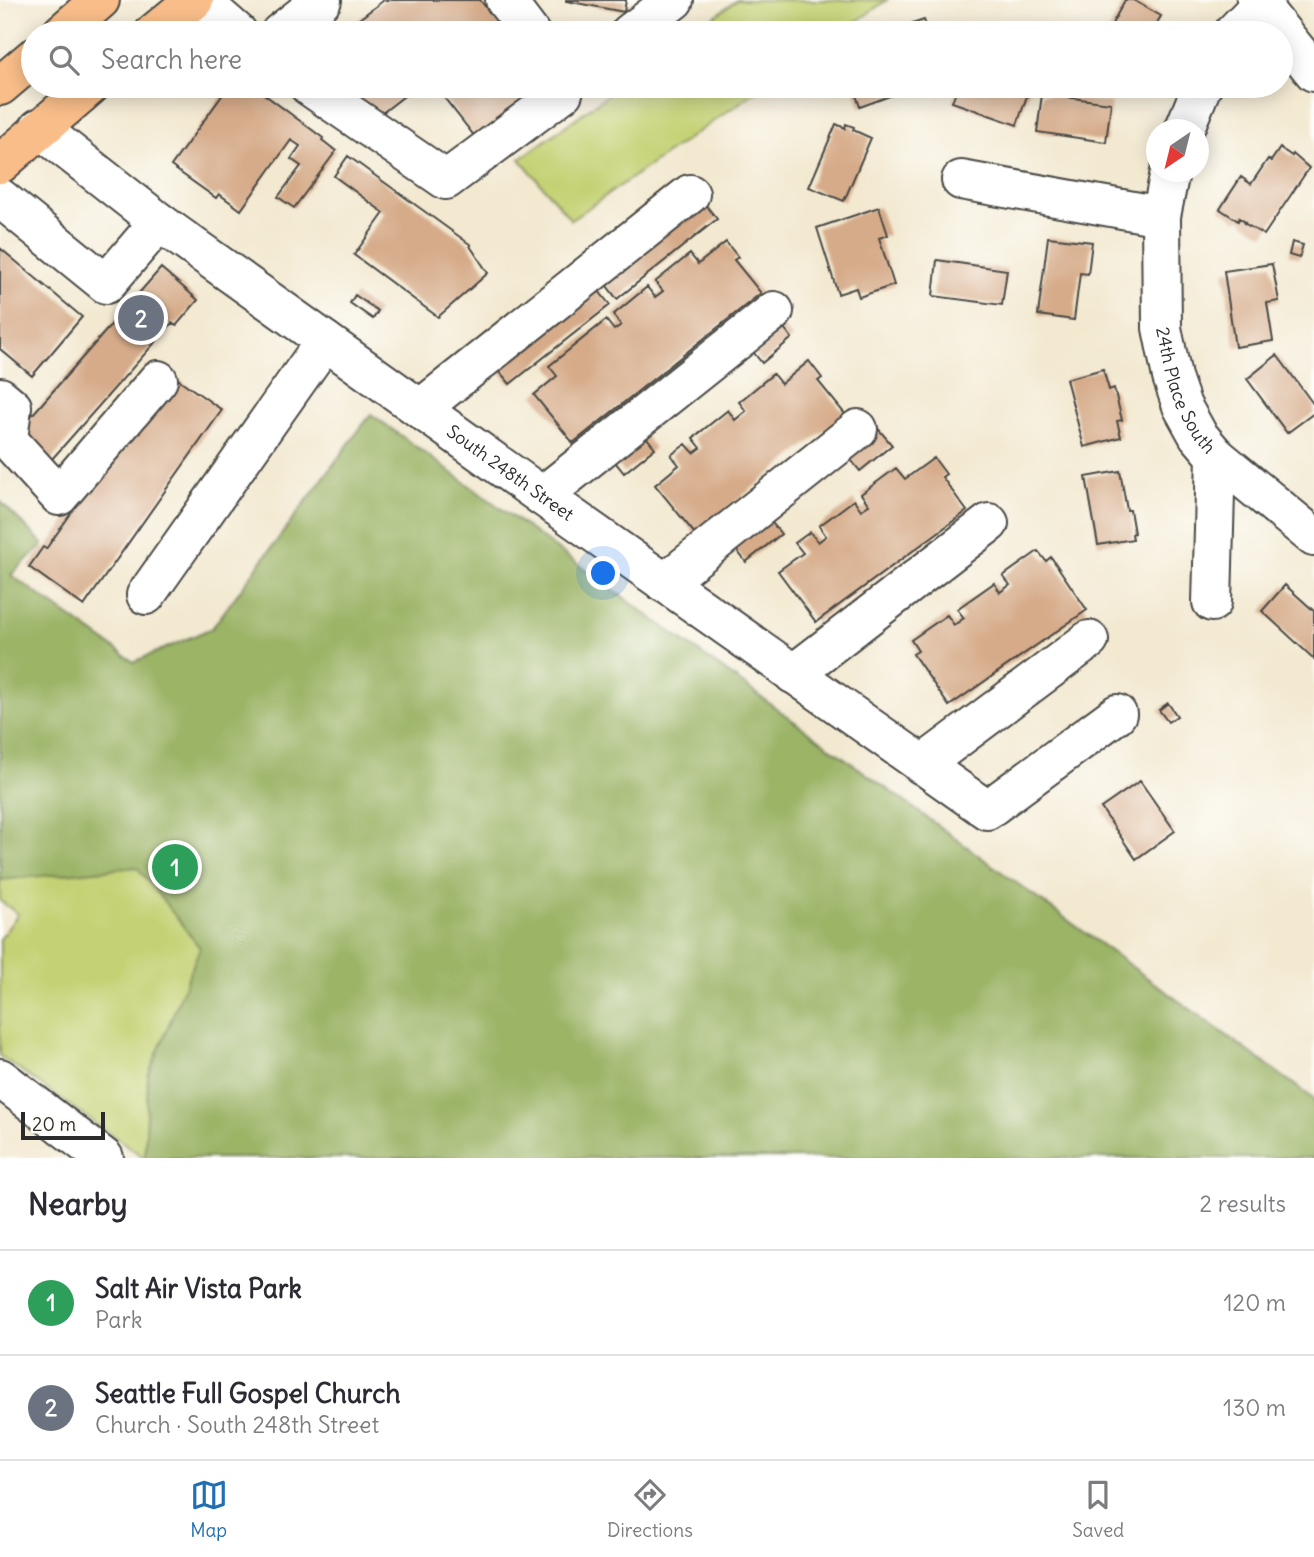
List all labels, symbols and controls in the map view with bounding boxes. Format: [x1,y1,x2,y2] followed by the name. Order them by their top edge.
[21,21,1293,98] search box
[45,41,83,79] icon: search
[101,43,242,76] text: Search here
[1146,119,1209,182] north arrow
[118,292,164,344] pin: 2
[1151,325,1221,458] street label: 24th Place South
[442,420,578,526] street label: South 248th Street
[586,556,620,590] your location
[152,841,198,893] pin: 1
[21,1109,105,1141] scale bar
[32,1112,76,1136] text: 20 m
[28,1185,128,1223] text: Nearby
[1200,1189,1286,1218] text: 2 results
[95,1272,302,1305] text: Salt Air Vista Park
[46,1288,56,1317] text: 1
[1223,1288,1286,1317] text: 120 m
[95,1305,143,1334] text: Park
[95,1377,400,1410] text: Seattle Full Gospel Church
[45,1393,57,1422] text: 2
[1223,1393,1286,1422] text: 130 m
[95,1410,379,1439] text: Church · South 248th Street
[190,1476,228,1542] tab: Map
[607,1476,693,1542] tab: Directions
[1072,1476,1124,1542] tab: Saved

